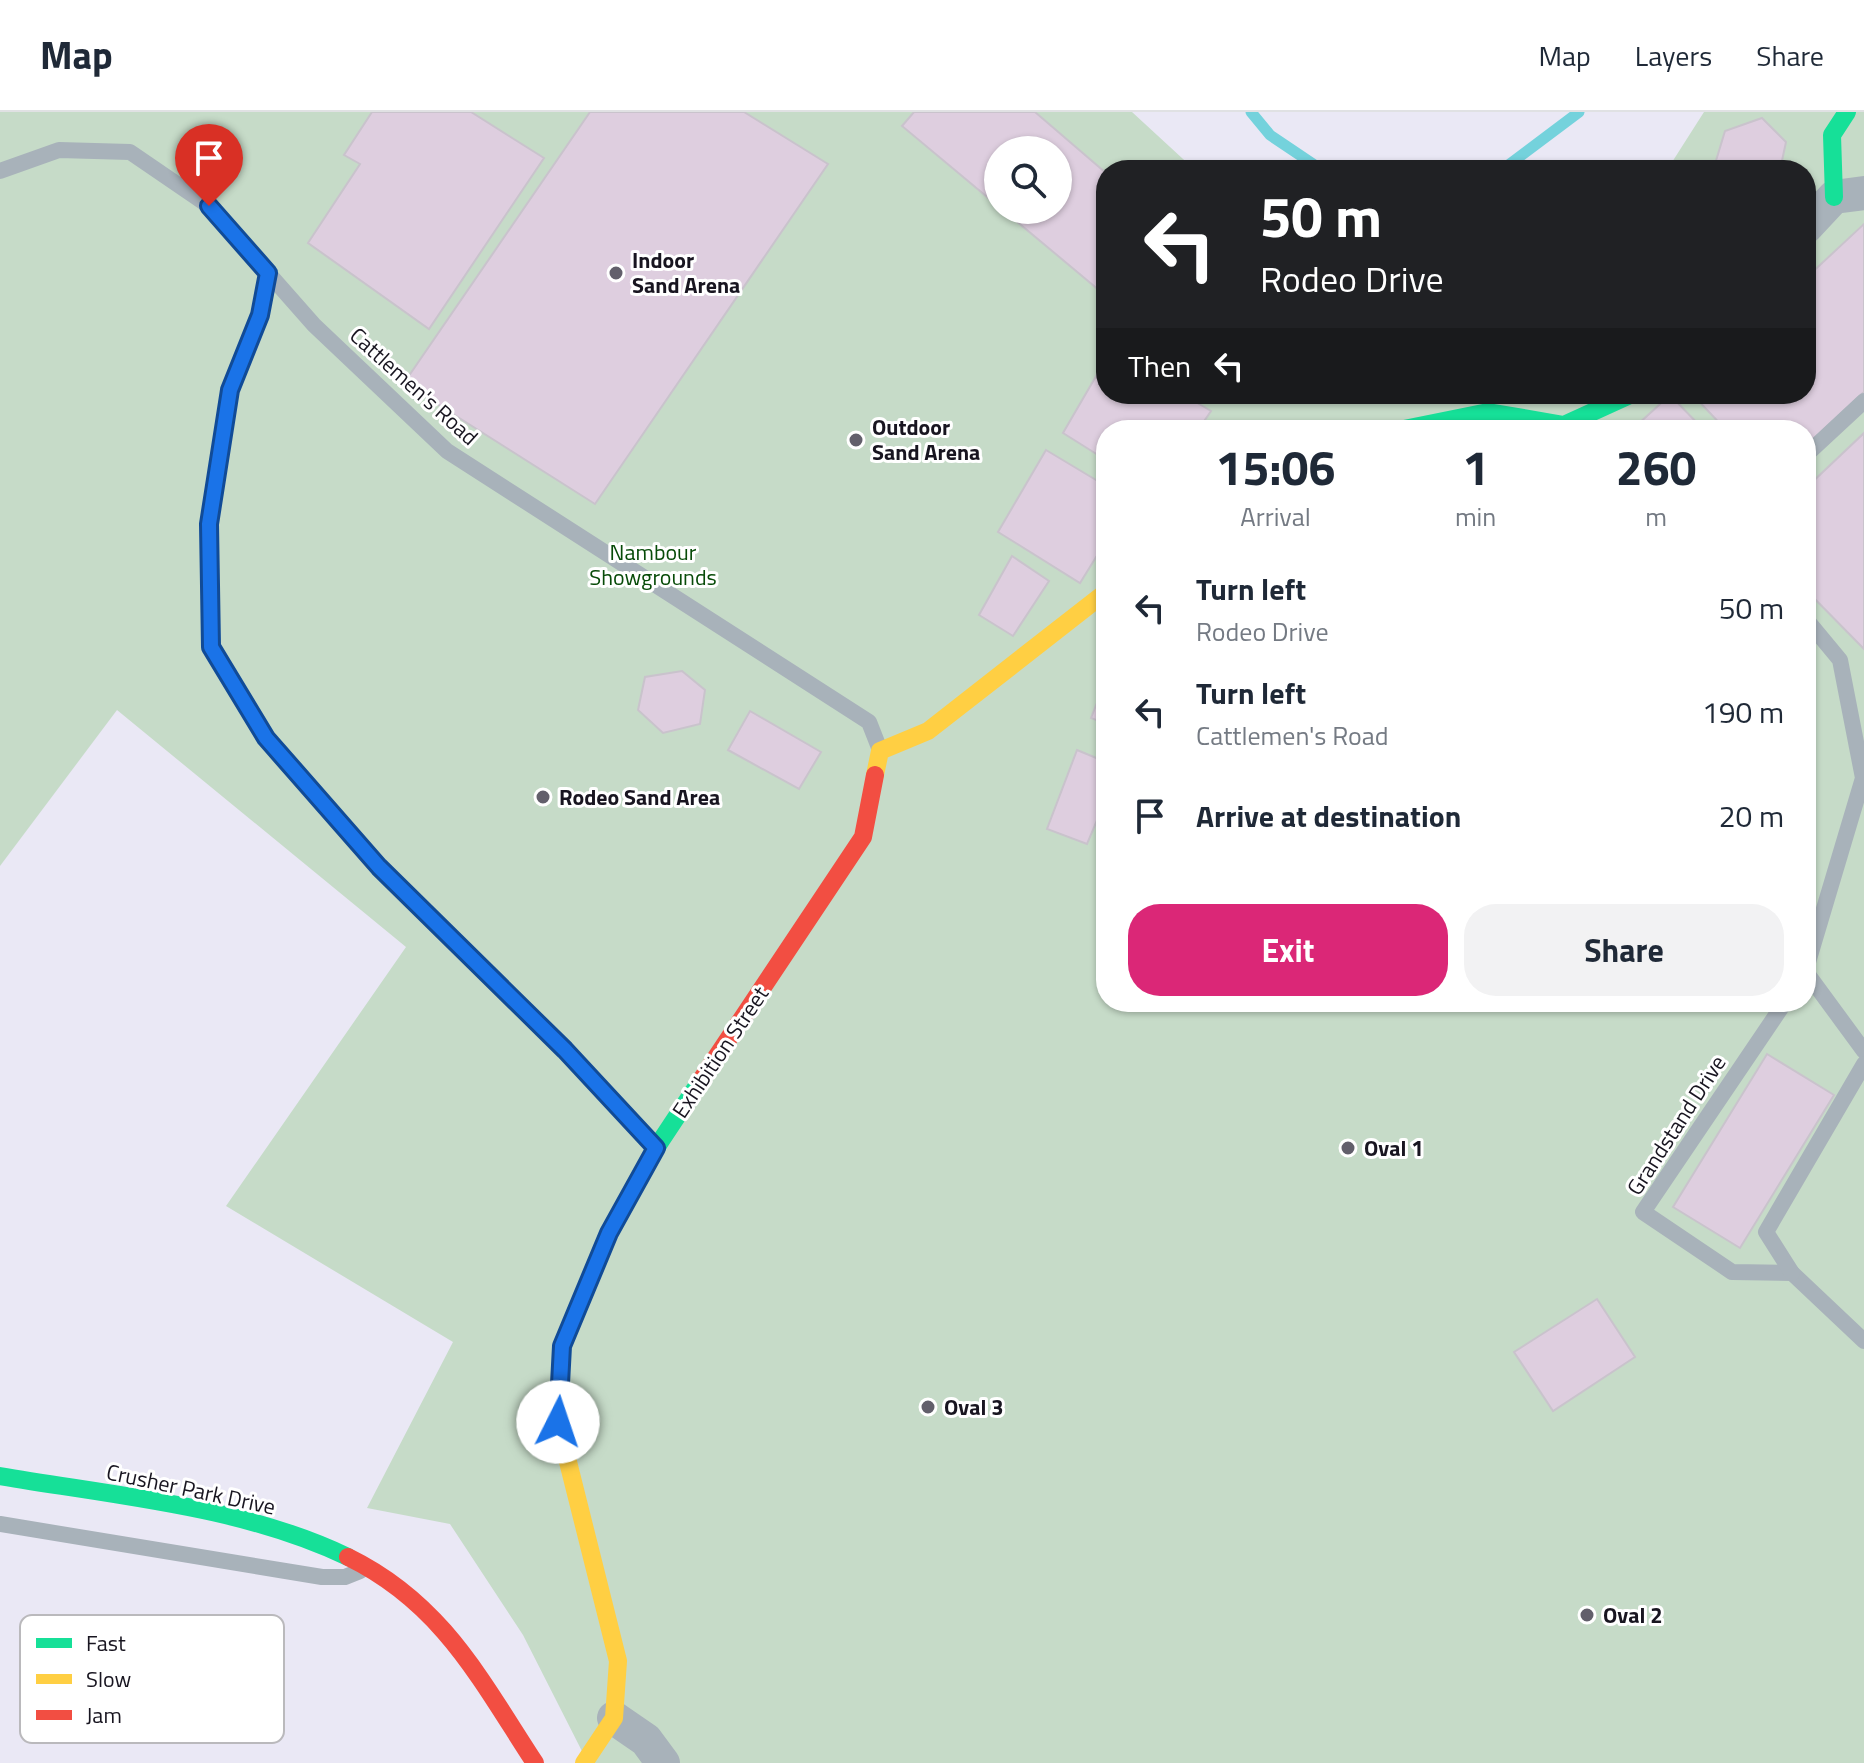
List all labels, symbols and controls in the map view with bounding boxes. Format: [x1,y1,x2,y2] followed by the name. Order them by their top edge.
[40,26,113,84] text: Map
[1538,34,1591,77] text: Map
[1635,34,1712,77] text: Layers
[1756,34,1824,77] text: Share
[175,124,243,206] pin
[187,136,231,180] icon: arrive
[984,136,1072,224] map controls
[984,136,1072,224] button: search
[1260,174,1382,259] text: 50 m
[1128,192,1232,296] icon: left
[632,243,740,302] place label: Indoor Sand Arena
[1260,251,1444,306] text: Rodeo Drive
[607,264,625,282] marker: Indoor Sand Arena
[342,319,486,453] street label: Cattlemen's Road
[1128,343,1191,389] text: Then
[1207,344,1251,388] icon: left
[872,410,980,469] place label: Outdoor Sand Arena
[847,431,865,449] marker: Outdoor Sand Arena
[1216,431,1335,504] text: 15:06
[1462,431,1489,504] text: 1
[1616,431,1696,504] text: 260
[1240,497,1311,536] text: Arrival
[1455,497,1496,536] text: min
[1645,497,1667,536] text: m
[589,535,717,594] park label: Nambour Showgrounds
[1196,566,1306,612] text: Turn left
[1719,585,1784,631] text: 50 m
[1128,586,1172,630] icon: left
[1196,612,1329,651] text: Rodeo Drive
[1196,670,1306,716] text: Turn left
[1702,689,1784,735] text: 190 m
[1128,690,1172,734] icon: left
[1196,716,1388,755] text: Cattlemen's Road
[559,780,720,814] place label: Rodeo Sand Area
[534,788,552,806] marker: Rodeo Sand Area
[1196,793,1461,839] text: Arrive at destination
[1719,793,1784,839] text: 20 m
[1128,794,1172,838] icon: arrive
[1128,904,1448,996] button: Exit
[1464,904,1784,996] button: Share
[663,979,777,1125] street label: Exhibition Street
[1618,1048,1734,1202] street label: Grandstand Drive
[1364,1131,1424,1165] place label: Oval 1
[1339,1139,1357,1157] marker: Oval 1
[516,1380,600,1464] position arrow
[944,1390,1004,1424] place label: Oval 3
[919,1398,937,1416] marker: Oval 3
[103,1455,279,1523] street label: Crusher Park Drive
[1603,1598,1663,1632] place label: Oval 2
[1578,1606,1596,1624] marker: Oval 2
[20,1615,284,1743] legend
[86,1626,126,1660] text: Fast
[86,1662,132,1696] text: Slow
[86,1698,122,1732] text: Jam

